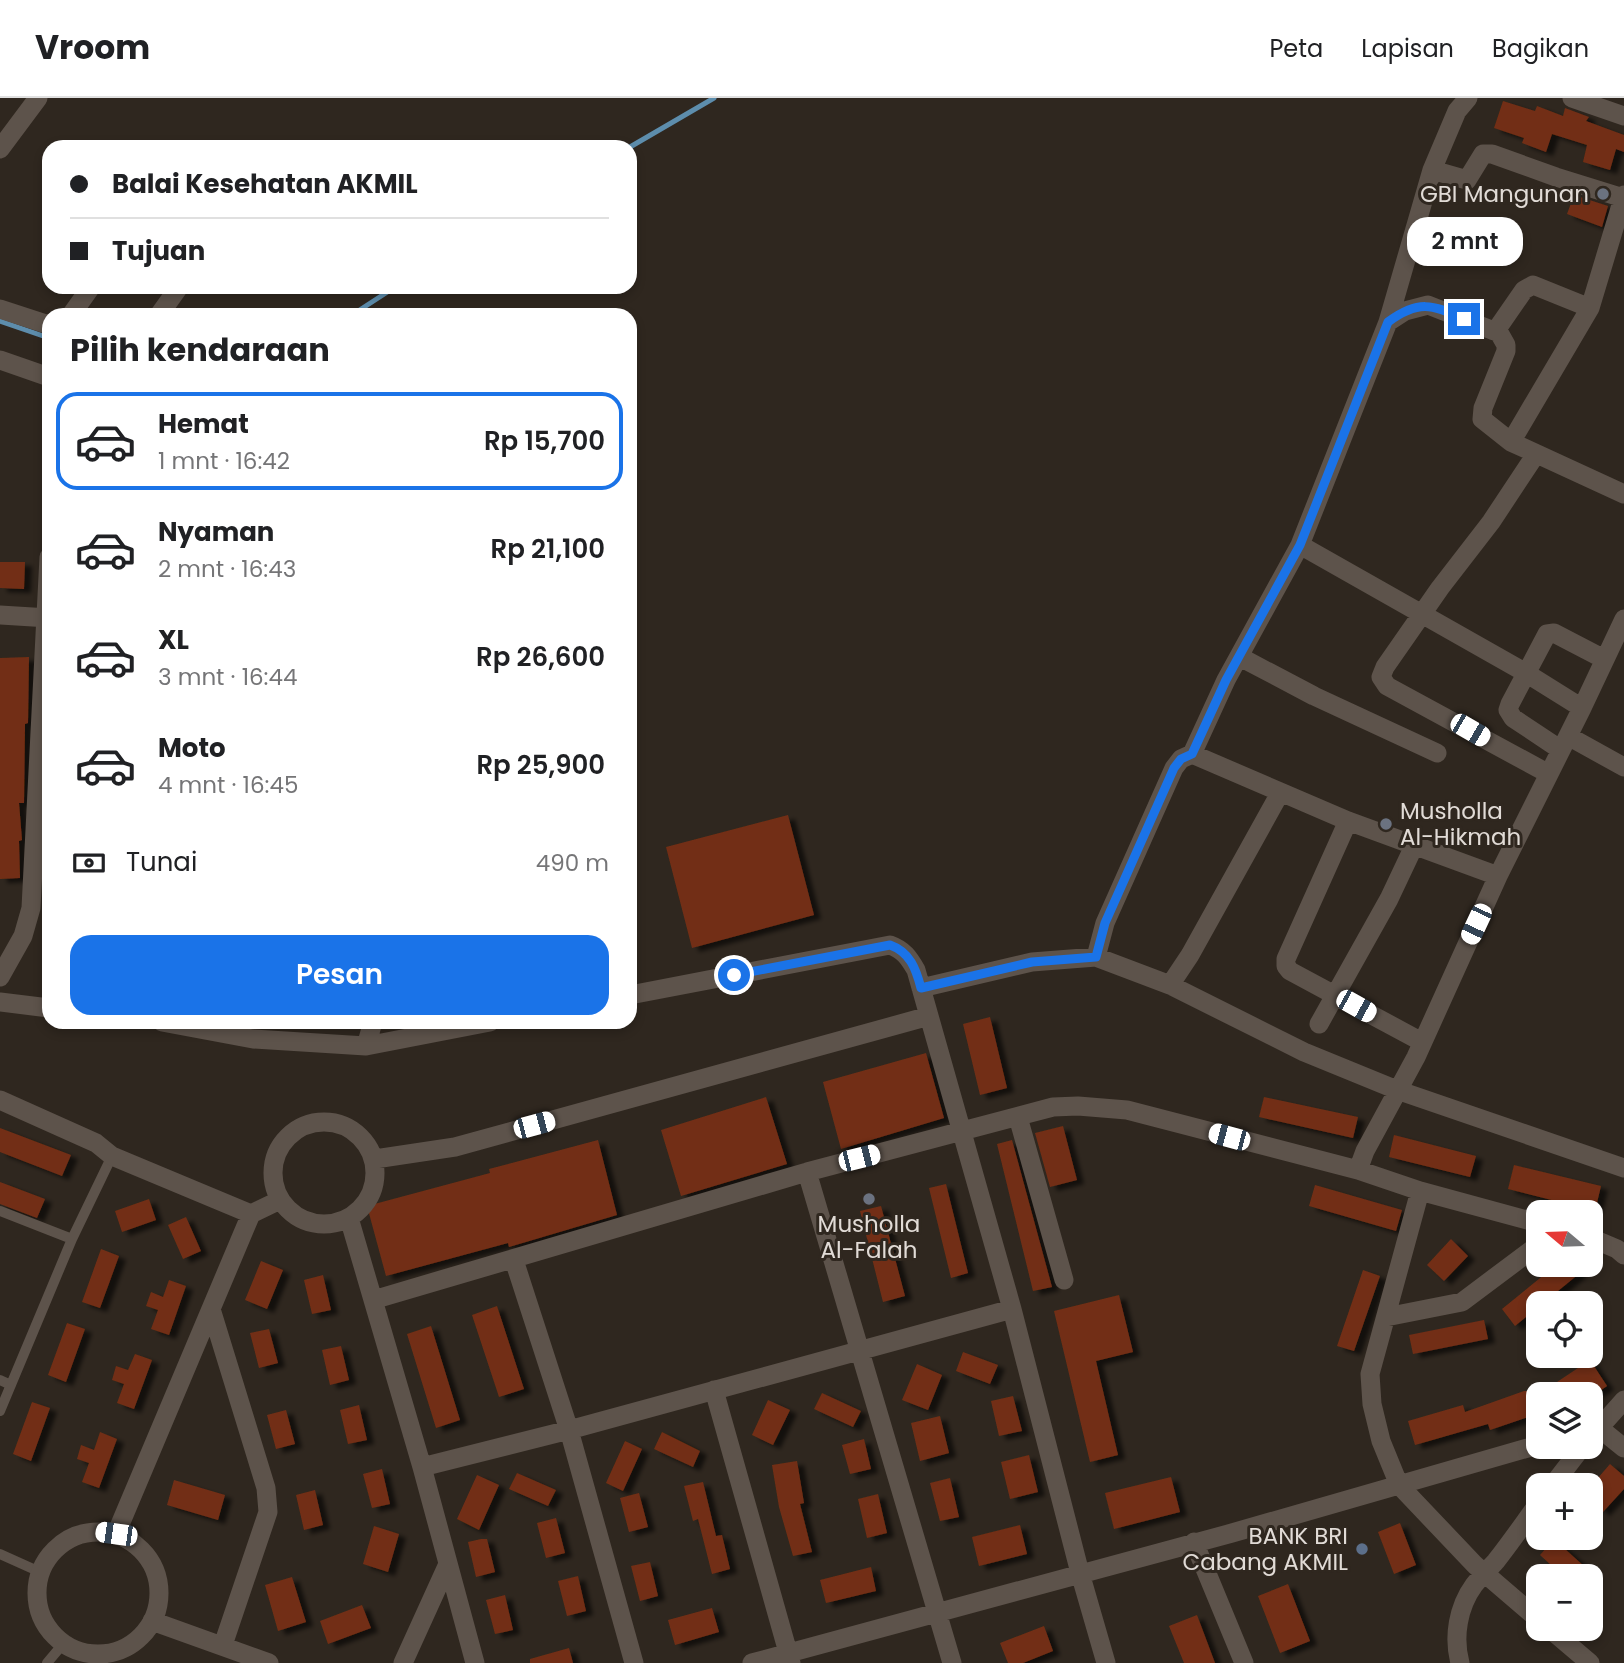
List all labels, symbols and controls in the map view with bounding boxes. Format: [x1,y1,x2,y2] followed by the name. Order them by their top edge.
[35,24,150,71] text: Vroom
[1269,32,1323,65] text: Peta
[1361,32,1454,65] text: Lapisan
[1492,32,1589,65] text: Bagikan
[112,166,418,202] text: Balai Kesehatan AKMIL
[1420,178,1589,210] place label: GBI Mangunan
[1595,186,1611,202] marker: GBI Mangunan
[1406,218,1522,266] callout: 2 mnt
[1432,225,1498,257] text: 2 mnt
[112,233,205,269] text: Tujuan
[1448,303,1480,335] route end
[70,327,330,372] text: Pilih kendaraan
[158,406,249,442] text: Hemat
[74,410,137,473] icon: car
[484,423,605,459] text: Rp 15,700
[158,445,290,477] text: 1 mnt · 16:42
[158,514,274,550] text: Nyaman
[74,518,137,581] icon: car
[491,531,605,567] text: Rp 21,100
[158,553,296,585] text: 2 mnt · 16:43
[158,622,189,658] text: XL
[74,626,137,689] icon: car
[476,639,605,675] text: Rp 26,600
[158,661,297,693] text: 3 mnt · 16:44
[1447,710,1494,750] car
[158,730,226,766] text: Moto
[74,734,137,797] icon: car
[476,747,605,783] text: Rp 25,900
[158,769,298,801] text: 4 mnt · 16:45
[1400,795,1521,853] place label: Musholla Al-Hikmah
[1378,816,1394,832] marker: Musholla Al-Hikmah
[70,844,108,882] icon: cash
[126,844,197,880] text: Tunai
[536,847,609,879] text: 490 m
[1458,901,1495,947] car
[70,935,609,1015] button: Pesan
[718,959,750,991] route start
[1333,987,1380,1025] car
[511,1109,558,1141] car
[1206,1121,1253,1153] car
[837,1143,882,1173] car
[861,1191,877,1207] marker: Musholla Al-Falah
[1526,1200,1603,1278] north arrow
[1526,1200,1603,1641] map controls
[818,1208,920,1266] place label: Musholla Al-Falah
[1526,1291,1603,1368] button: locate
[1526,1382,1603,1459] button: layers
[1526,1473,1603,1550] button: +
[1183,1520,1348,1578] place label: BANK BRI Cabang AKMIL
[94,1521,139,1547] car
[1354,1541,1370,1557] marker: BANK BRI Cabang AKMIL
[1526,1564,1603,1641] button: −

